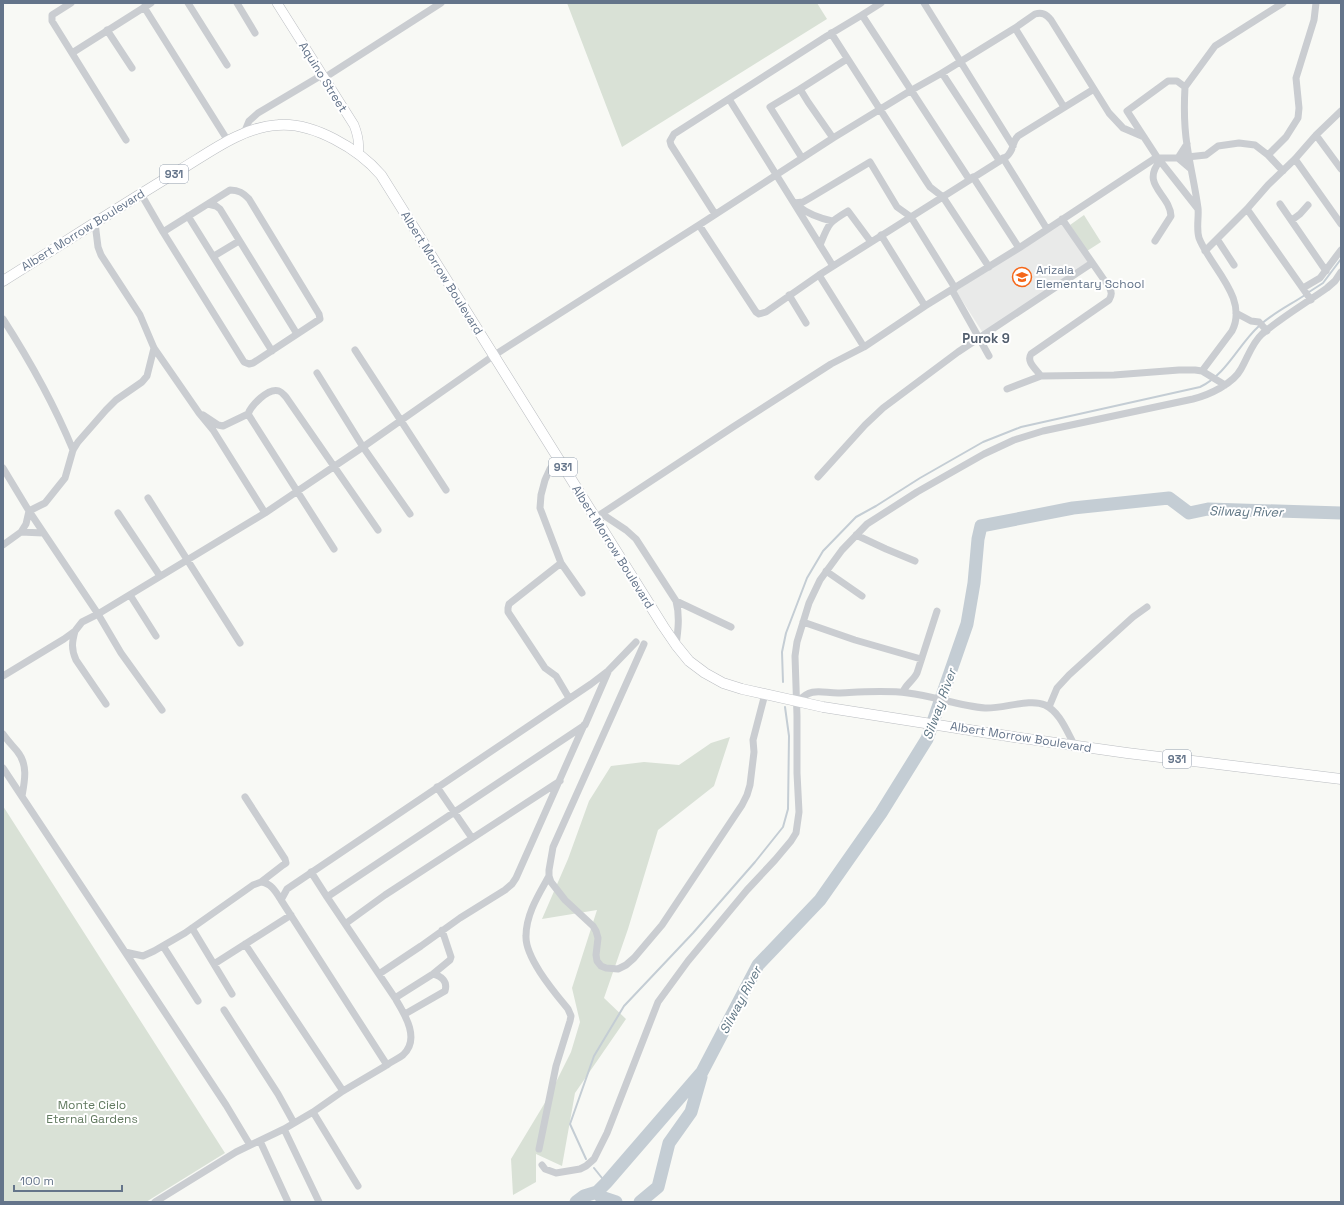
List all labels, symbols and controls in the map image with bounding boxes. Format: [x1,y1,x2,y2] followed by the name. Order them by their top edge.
[295,39,351,115] street label: Aquino Street
[160,165,188,183] road number: 931
[18,185,148,275] street label: Albert Morrow Boulevard
[397,208,487,338] street label: Albert Morrow Boulevard
[1036,262,1144,292] place label: Arizala Elementary School
[1011,266,1033,288] school or university icon: Arizala Elementary School
[962,330,1010,347] district label: Purok 9
[549,458,577,476] road number: 931
[568,482,658,612] street label: Albert Morrow Boulevard
[1209,502,1285,521] water label: Silway River
[919,665,961,742] water label: Silway River
[949,718,1093,756] street label: Albert Morrow Boulevard
[1163,750,1191,768] road number: 931
[716,962,766,1037] water label: Silway River
[46,1097,138,1127] park label: Monte Cielo Eternal Gardens
[14,1167,122,1193] scale bar
[20,1173,54,1189] text: 100 m

